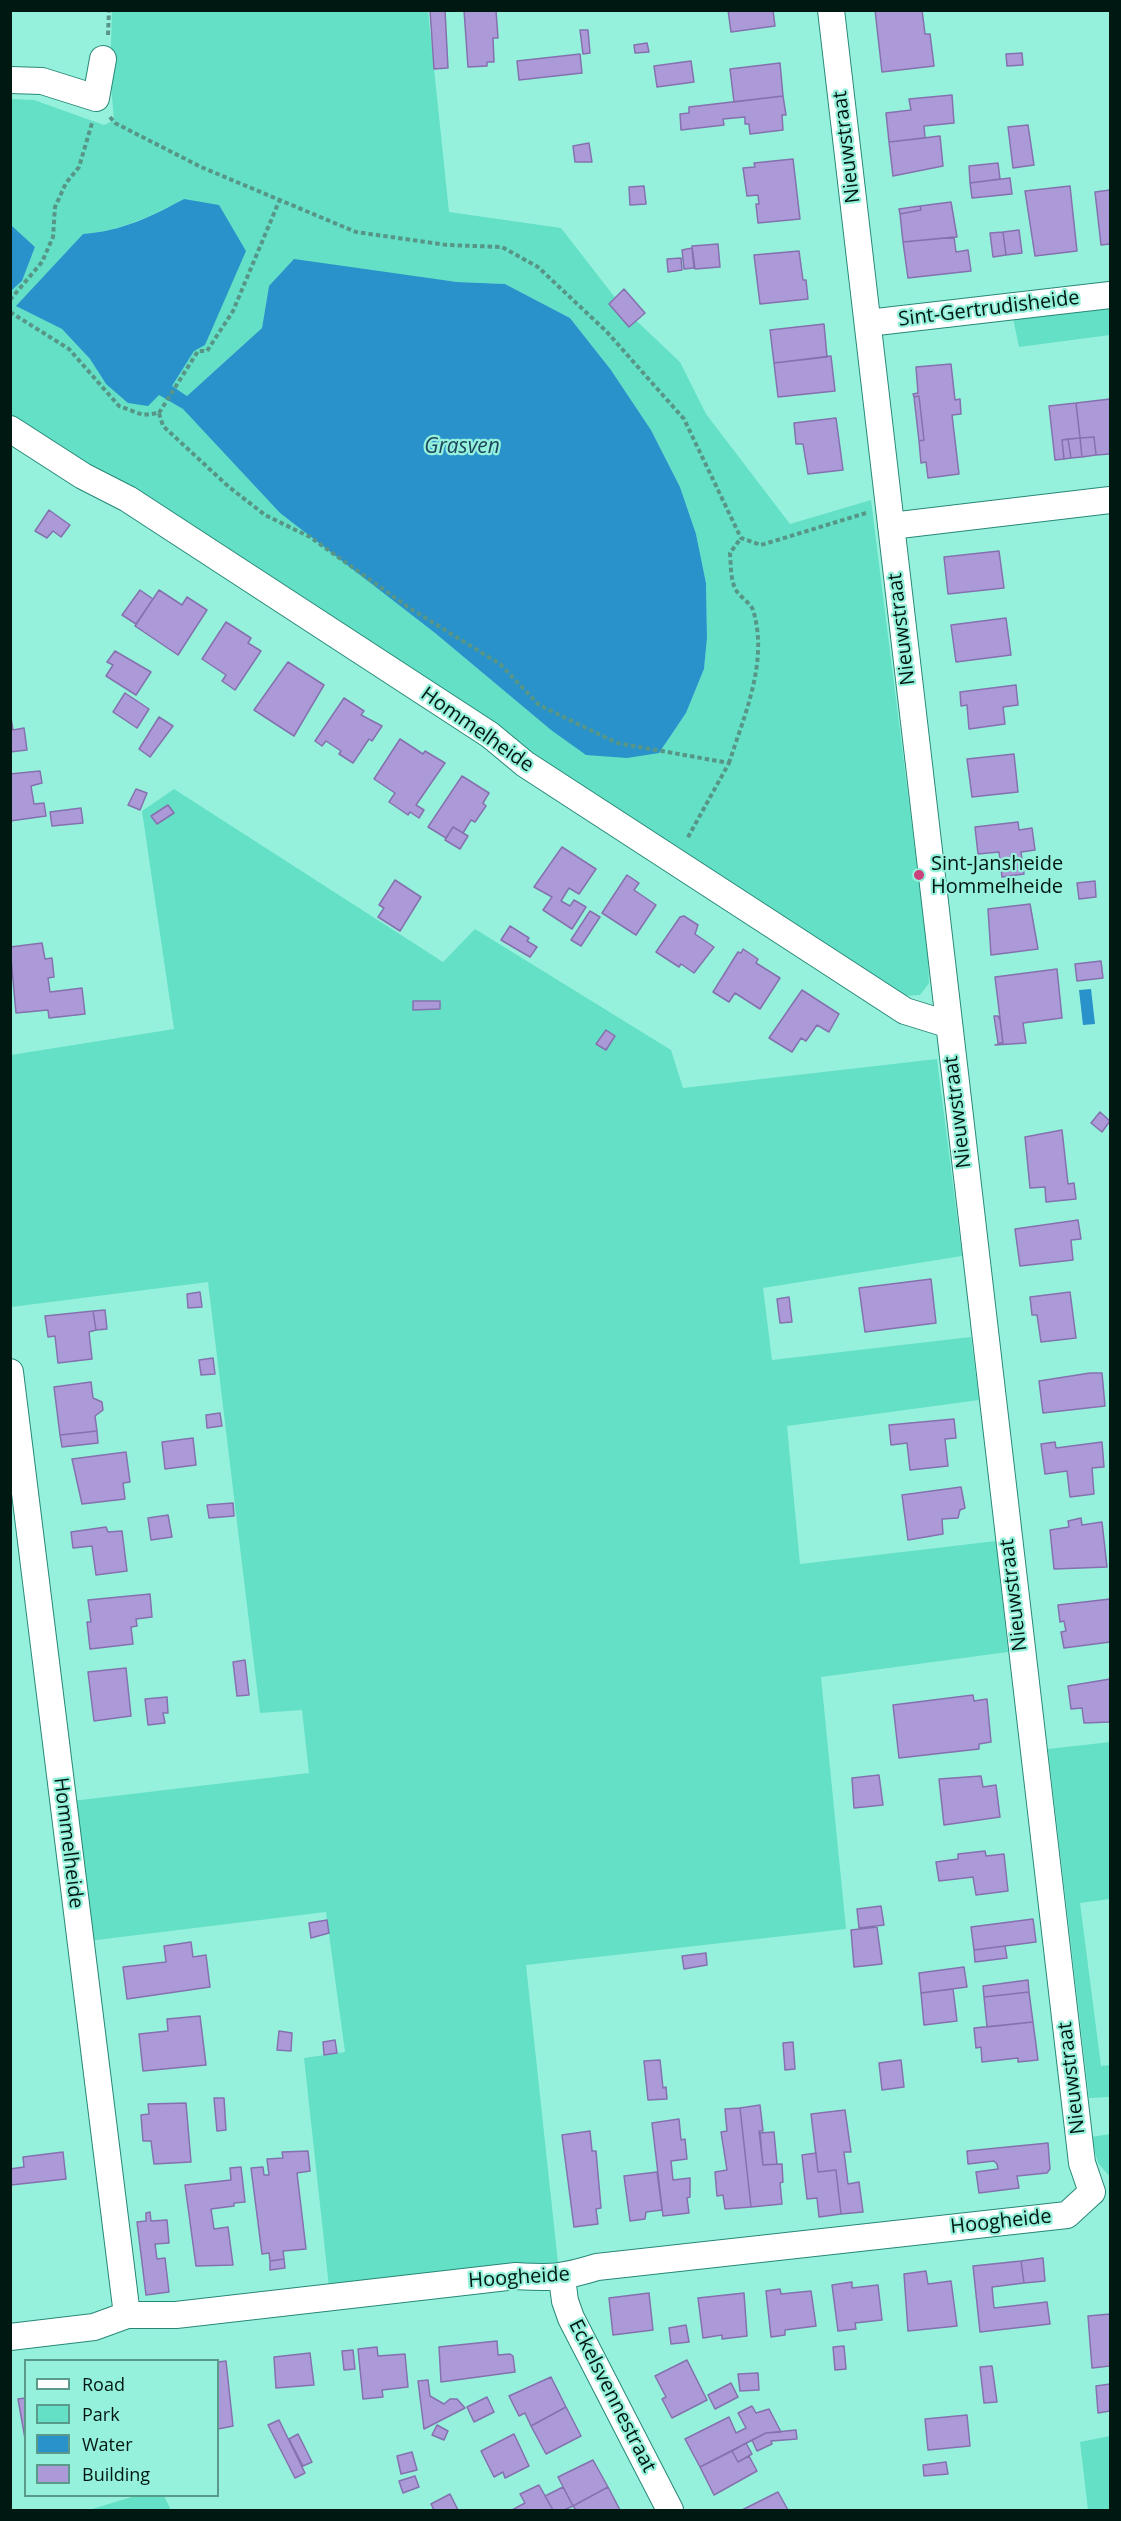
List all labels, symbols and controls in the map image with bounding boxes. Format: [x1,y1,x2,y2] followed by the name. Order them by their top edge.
[828,89,866,205] street label: Nieuwstraat
[897,286,1081,332] street label: Sint-Gertrudisheide
[424,434,500,460] water label: Grasven
[883,571,921,687] street label: Nieuwstraat
[416,682,538,778] street label: Hommelheide
[931,852,1063,899] place label: Sint-Jansheide Hommelheide
[912,868,926,882] marker: Sint-Jansheide Hommelheide
[939,1054,977,1170] street label: Nieuwstraat
[995,1537,1033,1653] street label: Nieuwstraat
[48,1776,88,1910] street label: Hommelheide
[1053,2020,1091,2136] street label: Nieuwstraat
[949,2205,1053,2239] street label: Hoogheide
[467,2262,571,2294] street label: Hoogheide
[563,2316,661,2476] street label: Eckelsvennestraat
[24,2359,219,2497] legend
[82,2372,125,2396] text: Road
[82,2402,120,2426] text: Park
[82,2432,133,2456] text: Water
[82,2462,150,2486] text: Building

